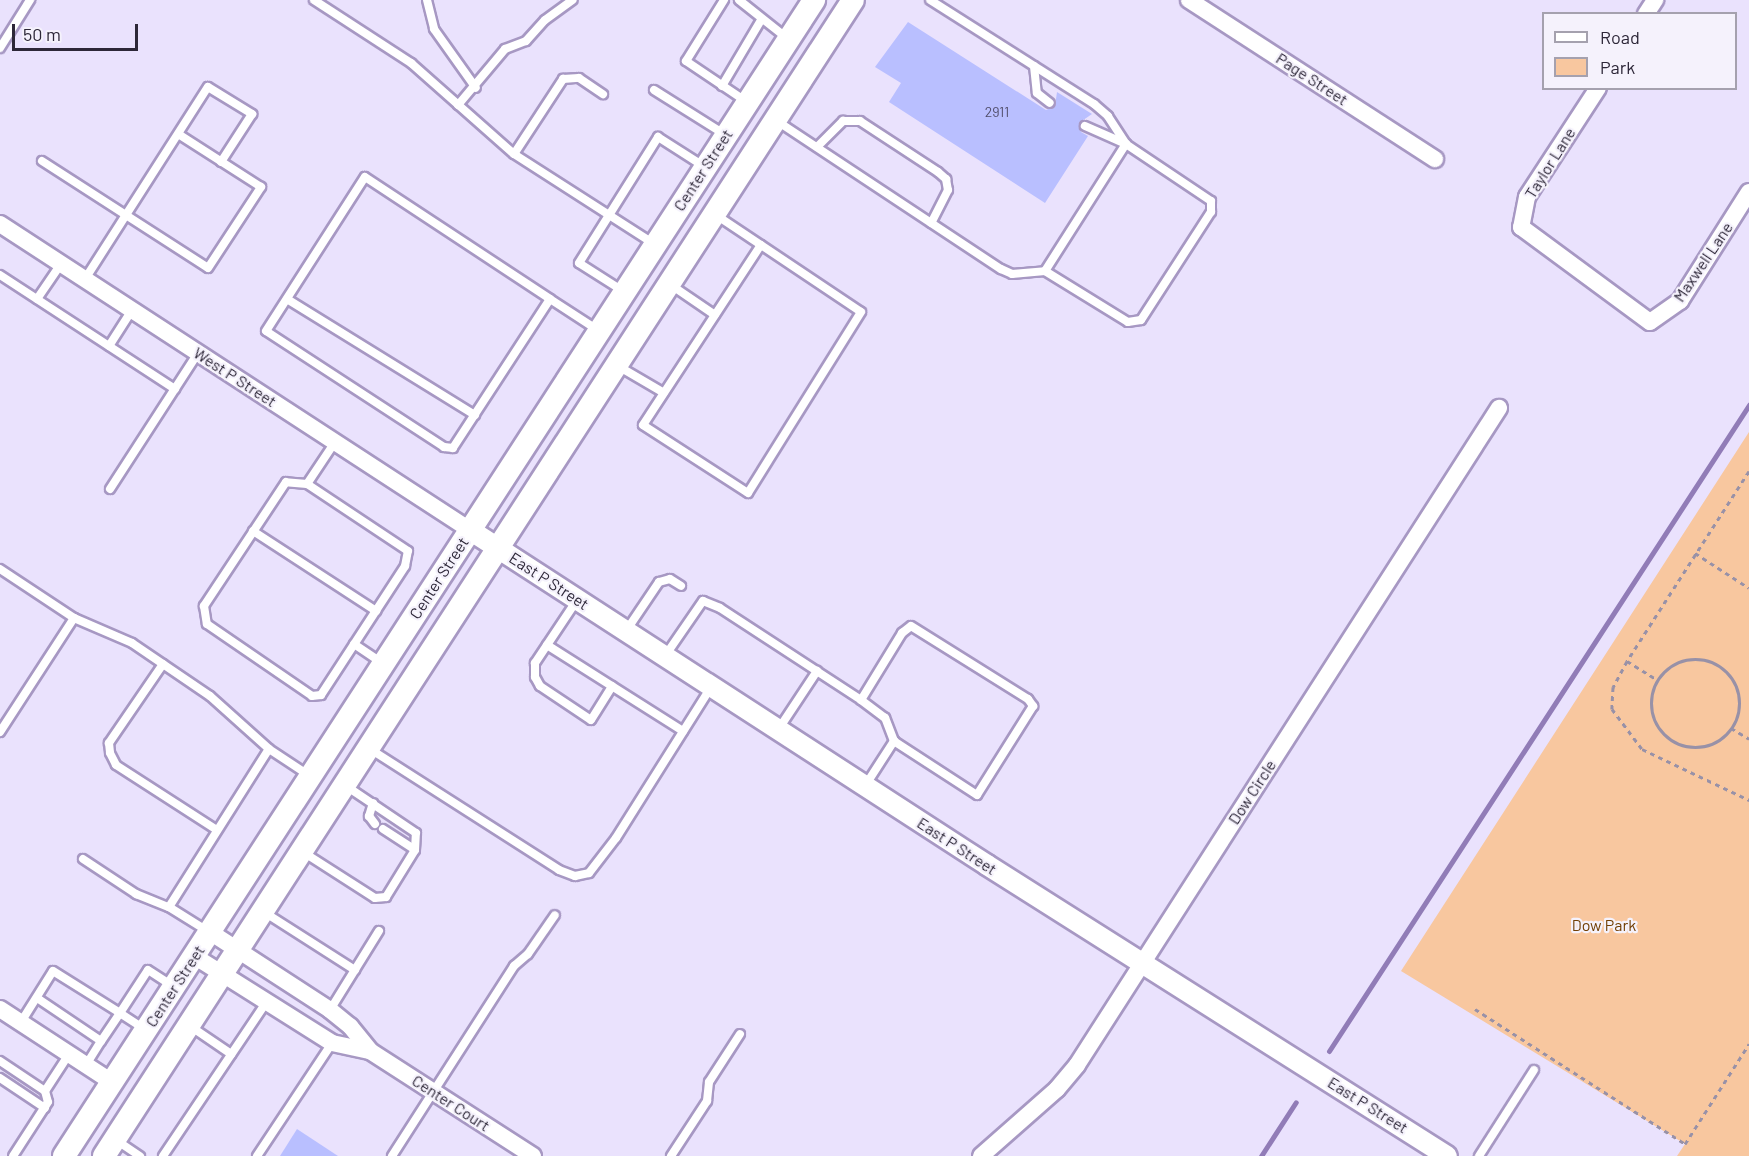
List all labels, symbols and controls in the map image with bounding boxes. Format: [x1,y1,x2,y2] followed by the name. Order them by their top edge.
[15,12,141,50] scale bar
[1542,12,1737,90] legend
[23,23,61,45] text: 50 m
[1600,26,1640,48] text: Road
[1273,49,1351,109] street label: Page Street
[1600,56,1635,78] text: Park
[985,104,1009,120] house number: 2911
[1521,124,1579,202] street label: Taylor Lane
[669,125,737,215] street label: Center Street
[1669,219,1737,305] street label: Maxwell Lane
[190,343,280,411] street label: West P Street
[405,533,473,623] street label: Center Street
[506,548,592,614] street label: East P Street
[1224,756,1280,828] street label: Dow Circle
[914,813,1000,879] street label: East P Street
[1572,915,1636,935] park label: Dow Park
[141,941,209,1031] street label: Center Street
[409,1071,493,1135] street label: Center Court
[1324,1073,1412,1137] street label: East P Street

